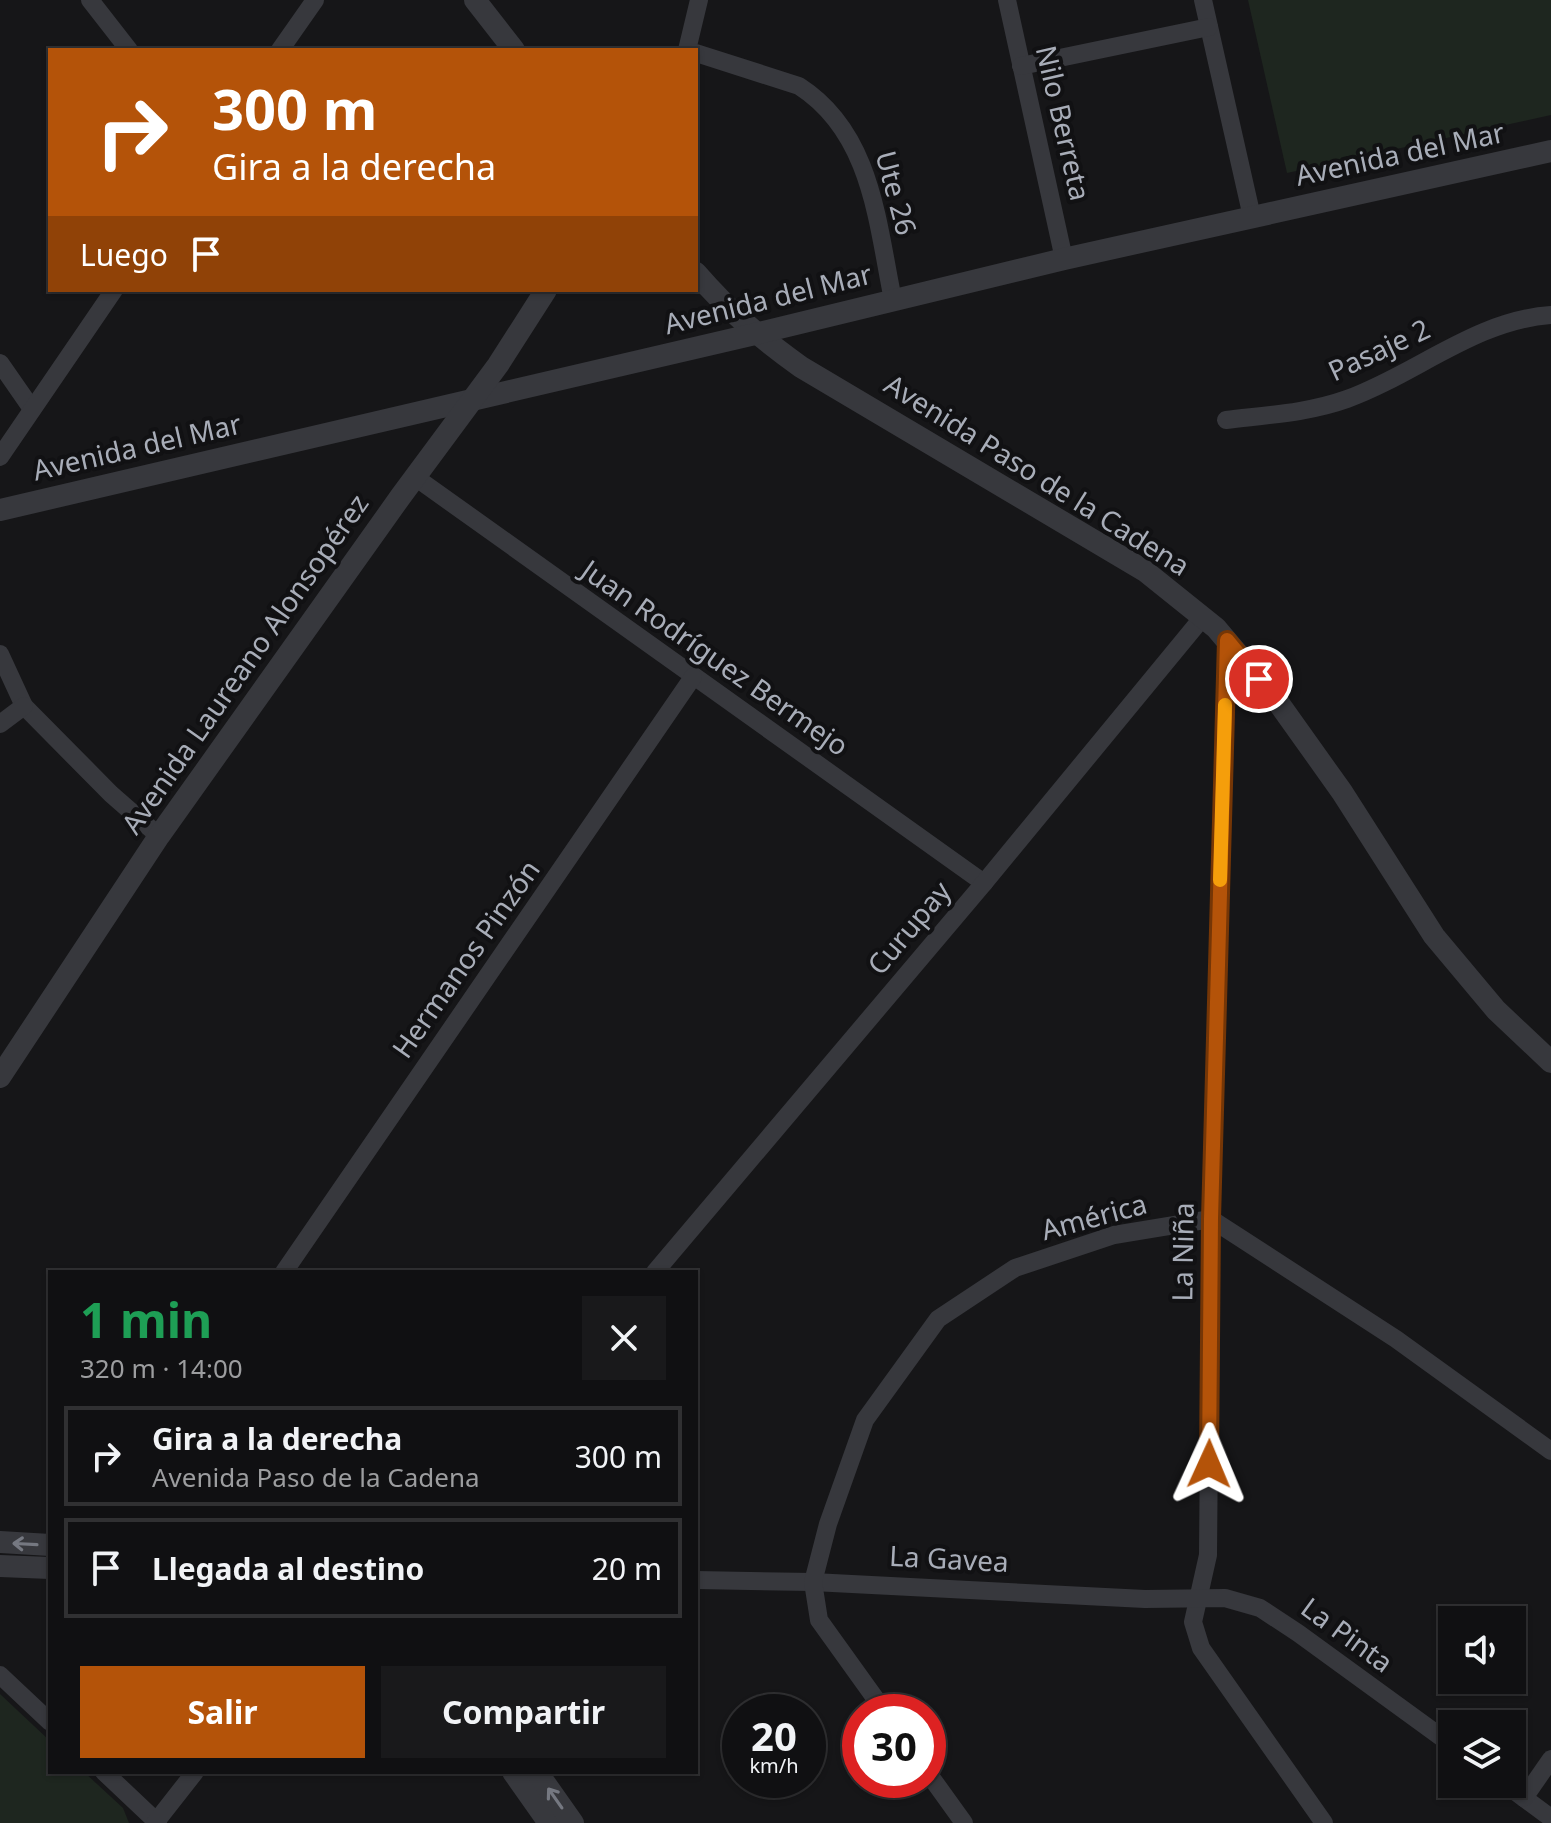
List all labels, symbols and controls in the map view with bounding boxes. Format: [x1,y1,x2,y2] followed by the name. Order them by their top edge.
[1028,41,1100,204] street label: Nilo Berreta
[212,70,377,146] text: 300 m
[80,80,184,184] icon: right
[1292,112,1508,194] street label: Avenida del Mar
[212,142,496,191] text: Gira a la derecha
[868,146,926,239] street label: Ute 26
[184,232,228,276] icon: arrive
[80,234,168,275] text: Luego
[660,254,876,342] street label: Avenida del Mar
[1322,309,1436,389] street label: Pasaje 2
[878,365,1197,584] street label: Avenida Paso de la Cadena
[29,403,245,488] street label: Avenida del Mar
[112,486,376,841] street label: Avenida Laureano Alonsopérez
[572,549,857,764] street label: Juan Rodríguez Bermejo
[1225,645,1293,713] pin
[1237,657,1281,701] icon: arrive
[383,852,548,1065] street label: Hermanos Pinzón
[858,872,959,982] street label: Curupay
[1037,1184,1151,1248] street label: América
[1162,1202,1202,1302] street label: La Niña
[80,1287,212,1352] text: 1 min
[582,1296,666,1380] button: close
[80,1350,243,1386] text: 320 m · 14:00
[152,1418,402,1459] text: Gira a la derecha
[1167,1422,1251,1506] position arrow
[84,1434,128,1478] icon: right
[575,1436,662,1477] text: 300 m
[152,1459,480,1495] text: Avenida Paso de la Cadena
[12,1536,39,1551] one-way arrow
[888,1536,1010,1580] street label: La Gavea
[84,1546,128,1590] icon: arrive
[152,1548,424,1589] text: Llegada al destino
[592,1548,662,1589] text: 20 m
[1294,1588,1401,1680] street label: La Pinta
[1438,1606,1526,1798] map controls
[1438,1606,1526,1694] button: sound
[80,1666,365,1758] button: Salir
[381,1666,666,1758] button: Compartir
[842,1694,946,1798] speed limit sign: 30
[751,1708,797,1763] text: 20
[1438,1710,1526,1798] button: layers
[749,1752,799,1779] text: km/h
[547,1787,563,1809] one-way arrow

